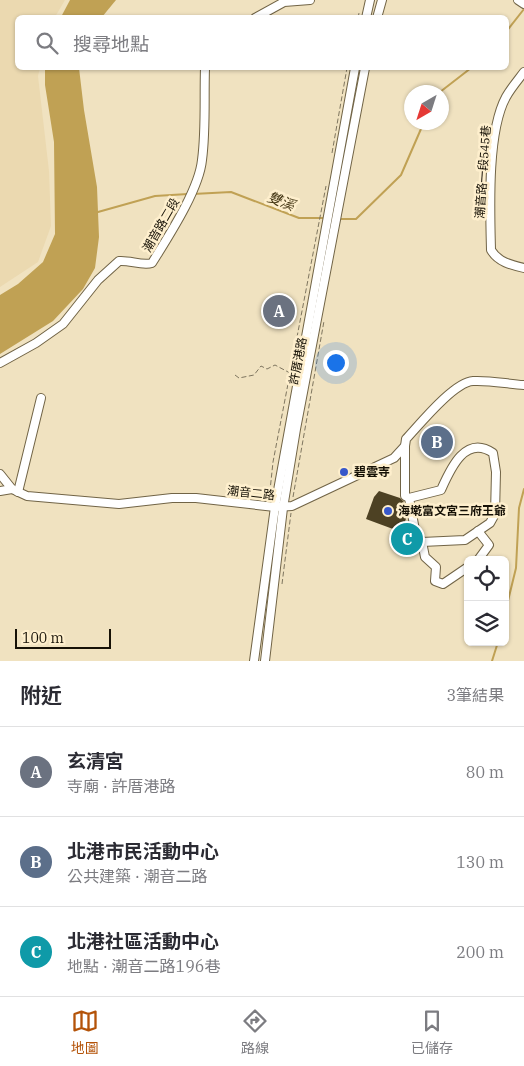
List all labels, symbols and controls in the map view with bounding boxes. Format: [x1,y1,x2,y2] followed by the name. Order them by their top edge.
[15,15,509,70] search box
[33,29,61,57] icon: search
[73,32,149,56] text: 搜尋地點
[404,85,449,130] north arrow
[472,125,493,219] street label: 潮音路一段545巷
[265,188,299,215] water label: 雙溪
[139,195,182,254] street label: 潮音路二段
[263,292,295,330] pin: A
[286,336,309,386] street label: 許厝港路
[323,350,349,376] your location
[421,423,453,461] pin: B
[354,464,390,479] place label: 碧雲寺
[338,466,350,478] marker: 碧雲寺
[226,483,276,502] street label: 潮音二路
[398,503,506,518] place label: 海墘富文宮三府王爺
[382,505,394,517] marker: 海墘富文宮三府王爺
[391,520,423,558] pin: C
[464,556,509,646] map controls
[464,556,509,601] button: locate
[464,601,509,646] button: layers
[15,626,111,649] scale bar
[22,629,64,647] text: 100 m
[20,681,62,709] text: 附近
[446,685,504,705] text: 3筆結果
[67,749,124,773] text: 玄清宮
[30,762,42,782] text: A
[466,762,504,782] text: 80 m
[67,776,176,796] text: 寺廟 · 許厝港路
[67,839,219,863] text: 北港市民活動中心
[30,852,42,872] text: B
[456,852,504,872] text: 130 m
[67,866,208,886] text: 公共建築 · 潮音二路
[67,929,219,953] text: 北港社區活動中心
[31,942,41,962] text: C
[456,942,504,962] text: 200 m
[67,956,220,976] text: 地點 · 潮音二路196巷
[71,1007,99,1057] tab: 地圖
[241,1007,269,1057] tab: 路線
[411,1007,453,1057] tab: 已儲存

